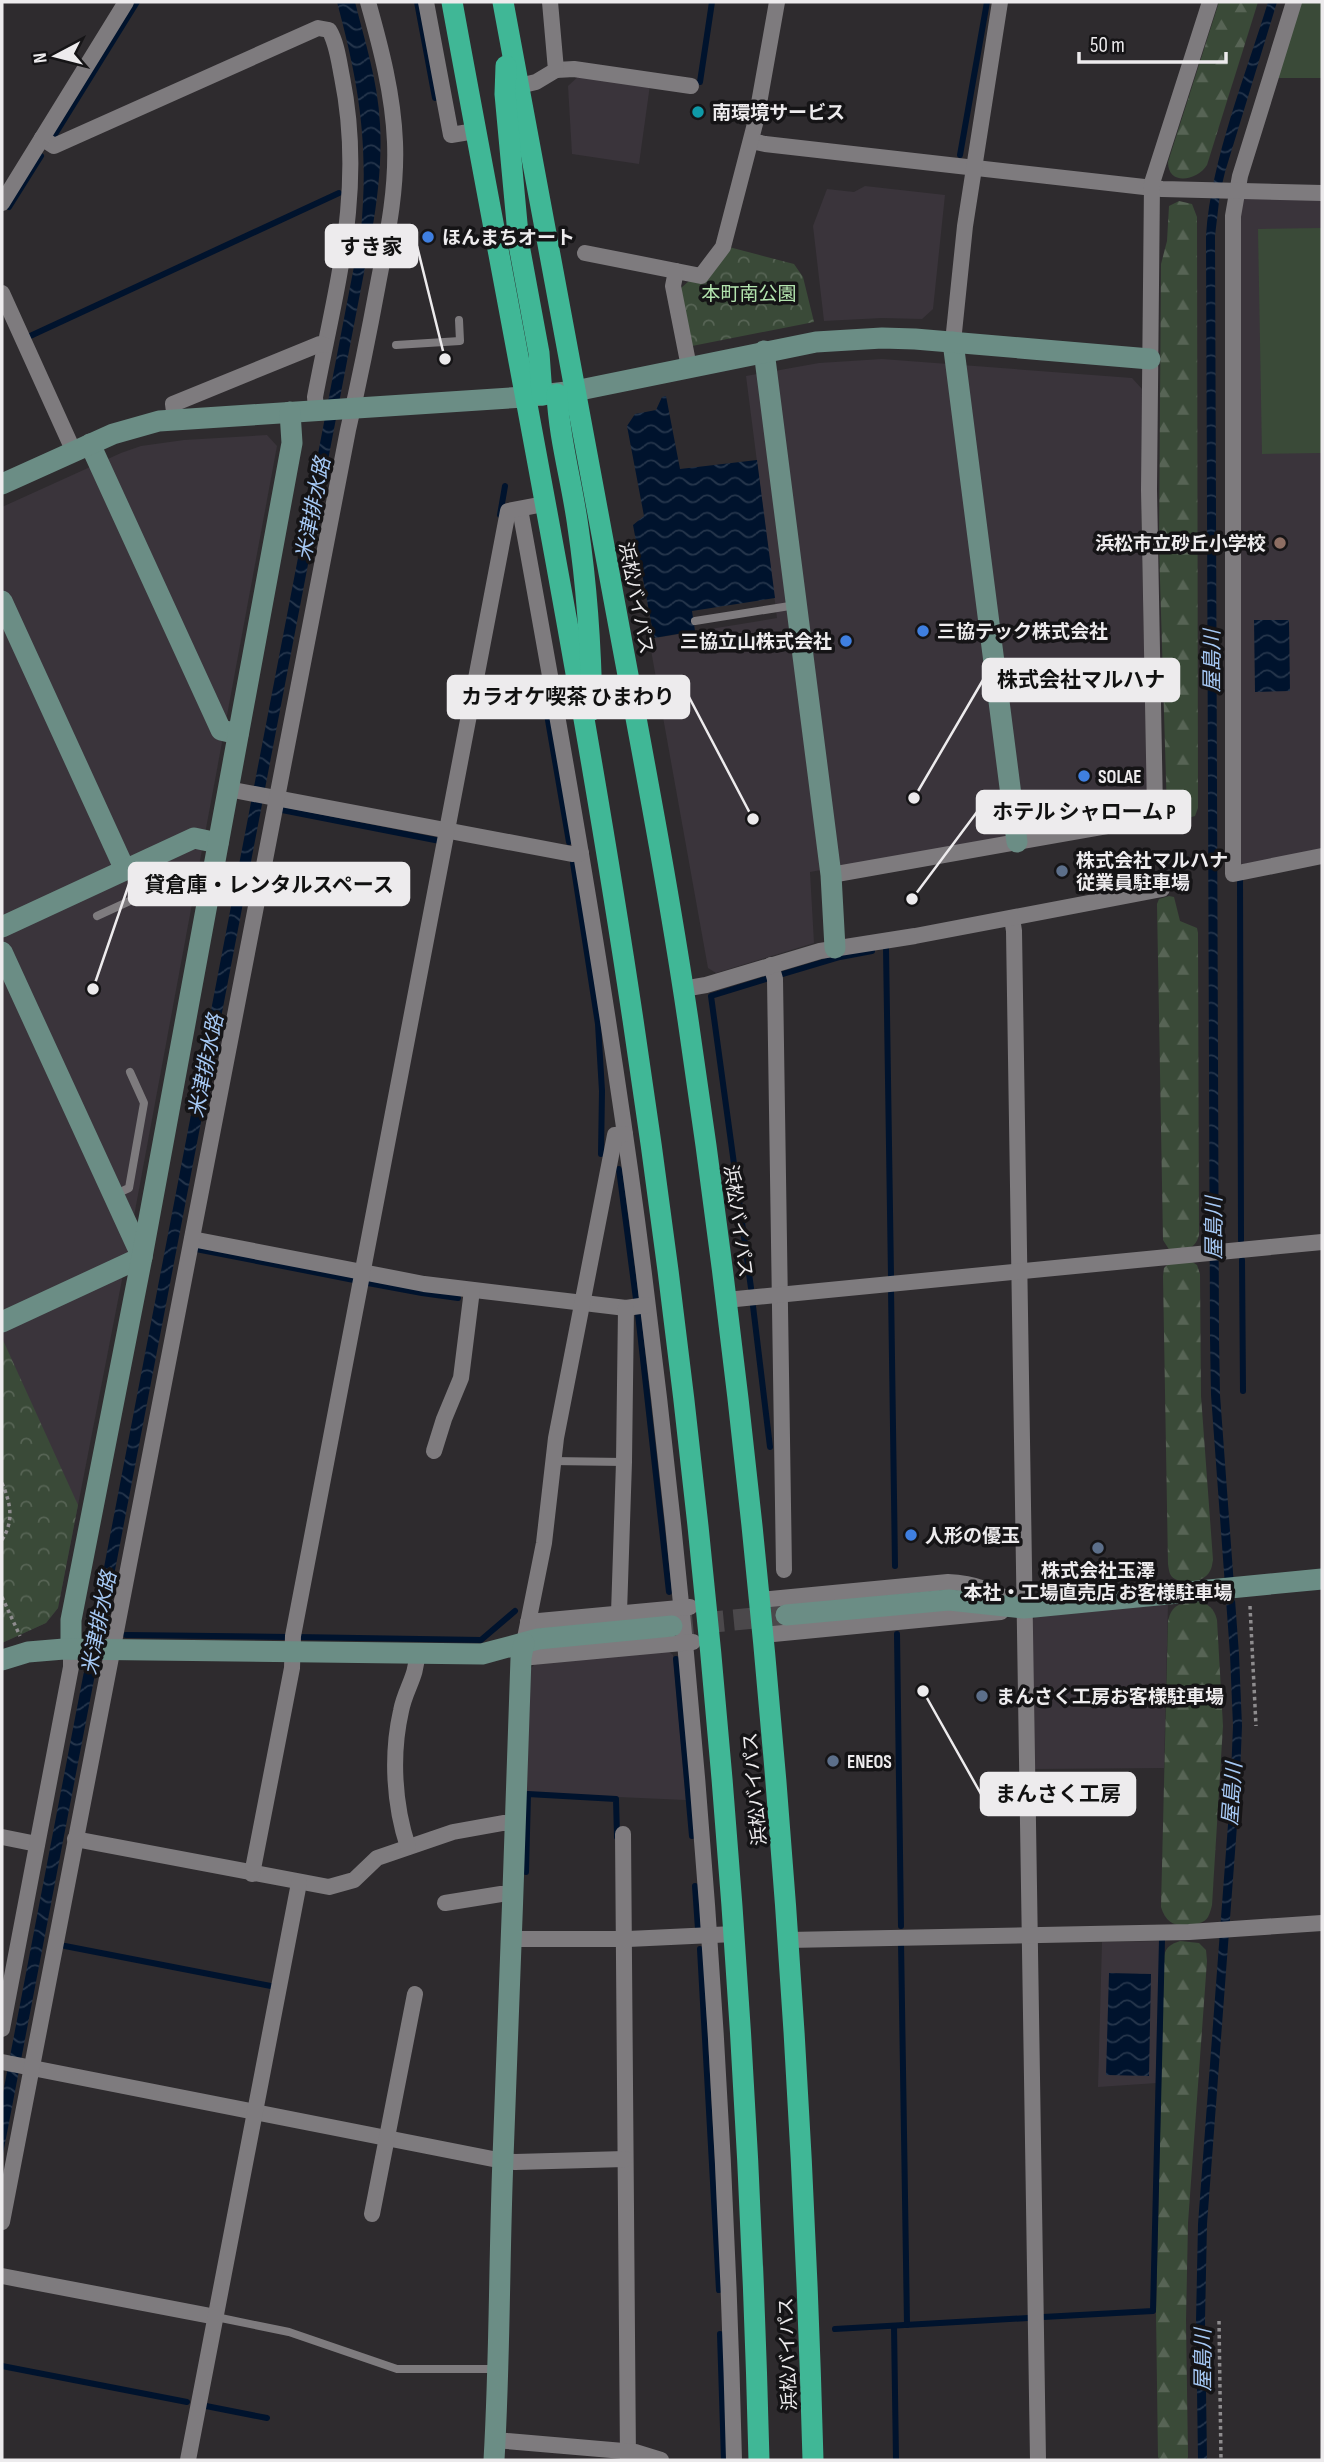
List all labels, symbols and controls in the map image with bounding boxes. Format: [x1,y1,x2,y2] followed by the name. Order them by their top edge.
[21,21,91,91] north arrow
[1079,21,1226,65] scale bar
[1090,33,1125,58] text: 50 m
[29,51,53,64] text: N
[712,102,845,125] place label: 南環境サービス
[690,104,706,120] marker: 南環境サービス
[326,225,417,267] callout: すき家
[442,227,575,250] place label: ほんまちオート
[420,229,436,245] marker: ほんまちオート
[340,235,403,260] text: すき家
[701,283,797,306] park label: 本町南公園
[291,453,336,563] water label: 米津排水路
[1095,533,1266,556] place label: 浜松市立砂丘小学校
[1272,535,1288,551] marker: 浜松市立砂丘小学校
[613,540,658,656] street label: 浜松バイパス
[937,621,1108,644] place label: 三協テック株式会社
[915,623,931,639] marker: 三協テック株式会社
[1200,628,1225,693] water label: 屋島川
[680,631,832,654] place label: 三協立山株式会社
[838,633,854,649] marker: 三協立山株式会社
[983,659,1179,701] callout: 株式会社マルハナ
[997,668,1165,693] text: 株式会社マルハナ
[448,676,689,718] callout: カラオケ喫茶 ひまわり
[461,685,675,710] text: カラオケ喫茶 ひまわり
[1098,766,1141,789] place label: SOLAE
[1076,768,1092,784] marker: SOLAE
[977,791,1190,833] callout: ホテル シャローム P
[992,800,1176,825] text: ホテル シャローム P
[1076,850,1228,895] place label: 株式会社マルハナ 従業員駐車場
[129,863,409,905] callout: 貸倉庫・レンタルスペース
[1054,863,1070,879] marker: 株式会社マルハナ 従業員駐車場
[144,873,394,898] text: 貸倉庫・レンタルスペース
[184,1010,229,1120] water label: 米津排水路
[718,1163,757,1279] street label: 浜松バイパス
[1202,1195,1227,1260] water label: 屋島川
[925,1525,1020,1548] place label: 人形の優玉
[903,1527,919,1543] marker: 人形の優玉
[1090,1540,1106,1556] marker: 株式会社玉澤 本社・工場直売店 お客様駐車場
[964,1560,1232,1605] place label: 株式会社玉澤 本社・工場直売店 お客様駐車場
[77,1567,122,1677] water label: 米津排水路
[996,1686,1224,1709] place label: まんさく工房お客様駐車場
[974,1688,990,1704] marker: まんさく工房お客様駐車場
[739,1731,772,1846] street label: 浜松バイパス
[847,1751,892,1774] place label: ENEOS
[825,1753,841,1769] marker: ENEOS
[1218,1760,1247,1826] water label: 屋島川
[981,1773,1135,1815] callout: まんさく工房
[995,1782,1121,1807] text: まんさく工房
[775,2297,802,2411] street label: 浜松バイパス
[1191,2327,1216,2392] water label: 屋島川

